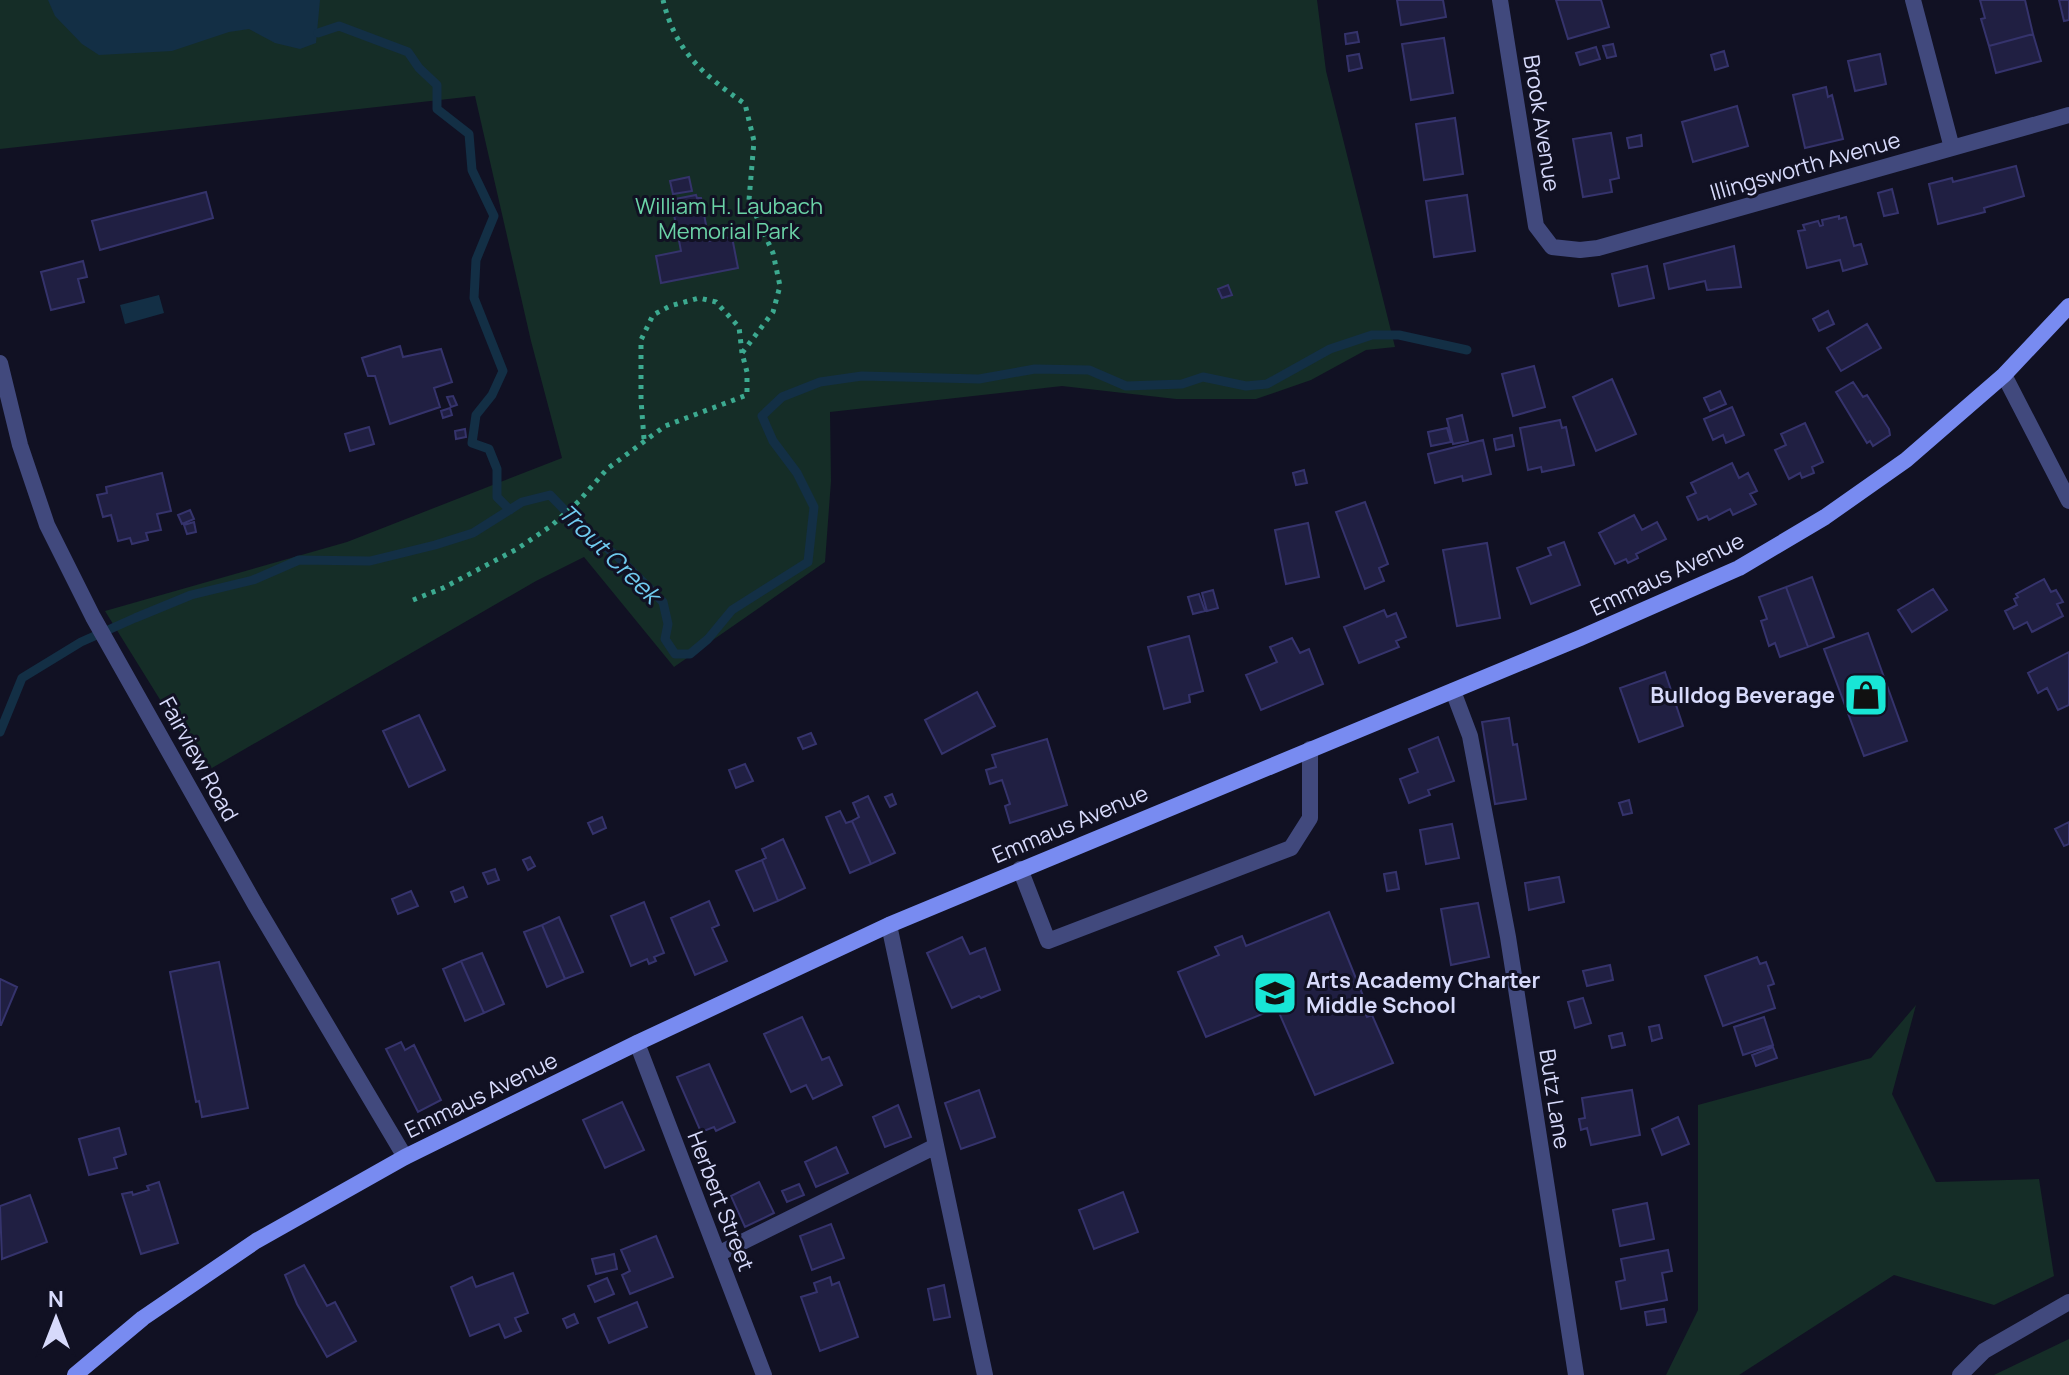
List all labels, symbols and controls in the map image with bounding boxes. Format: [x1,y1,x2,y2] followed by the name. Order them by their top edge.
[1516,53,1568,194] street label: Brook Avenue
[1706,124,1904,208] street label: Illingsworth Avenue
[635,191,823,246] park label: William H. Laubach Memorial Park
[552,496,670,612] water label: Trout Creek
[1585,525,1749,623] street label: Emmaus Avenue
[1842,671,1890,719] shop icon: Bulldog Beverage
[1650,680,1835,710] place label: Bulldog Beverage
[152,691,246,827] street label: Fairview Road
[988,778,1153,870] street label: Emmaus Avenue
[1306,965,1540,1020] place label: Arts Academy Charter Middle School
[1251,969,1299,1017] school or university icon: Arts Academy Charter Middle School
[400,1045,562,1145] street label: Emmaus Avenue
[1532,1047,1578,1151] street label: Butz Lane
[681,1127,761,1275] street label: Herbert Street
[16,1279,96,1359] north arrow
[48,1284,64,1314] text: N

